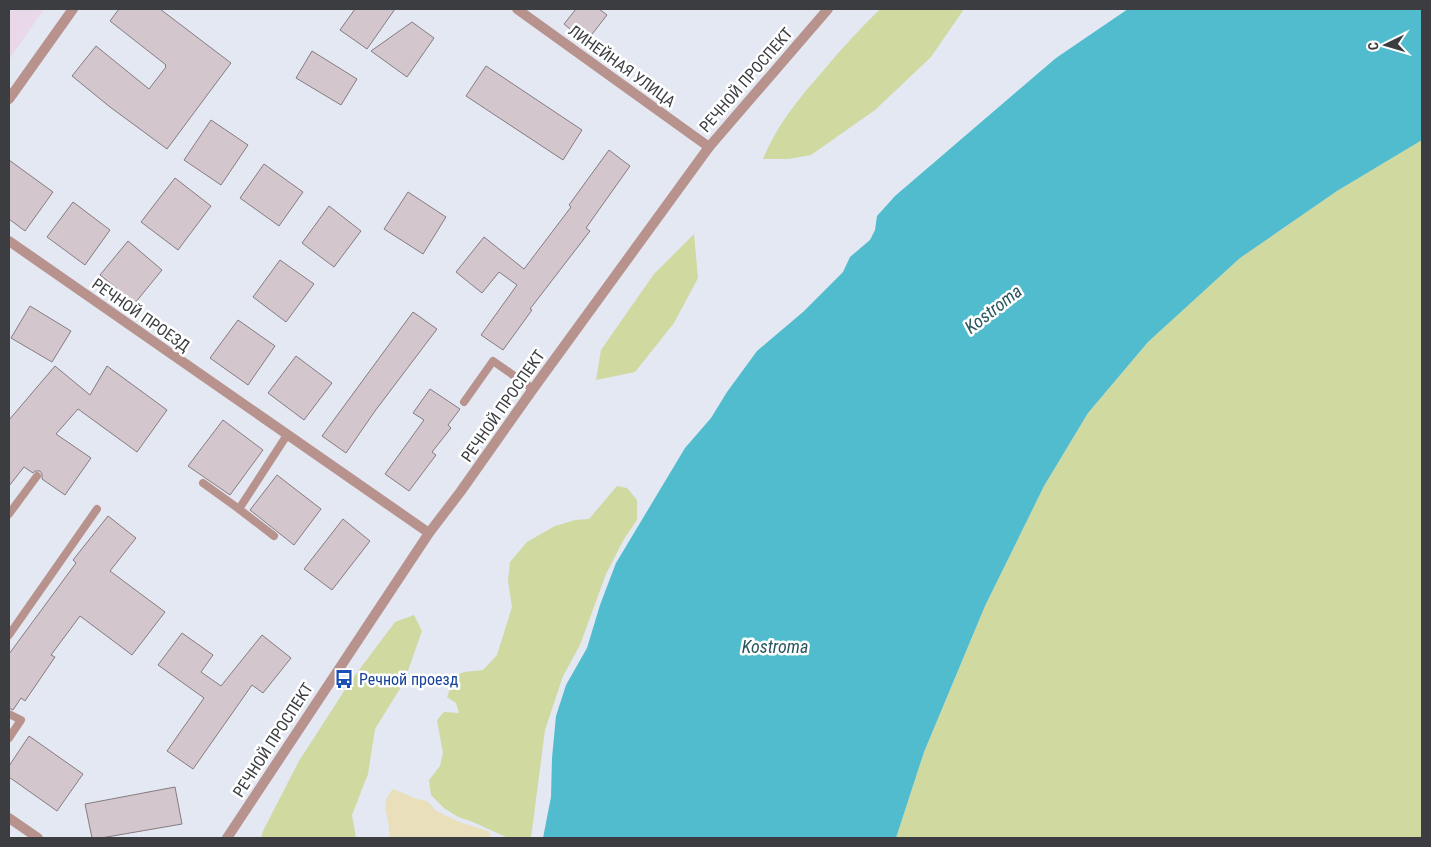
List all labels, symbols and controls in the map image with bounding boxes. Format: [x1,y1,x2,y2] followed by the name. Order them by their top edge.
[1361,20,1411,70] north arrow
[565,21,679,111] street label: ЛИНЕЙНАЯ УЛИЦА
[695,24,797,136] street label: РЕЧНОЙ ПРОСПЕКТ
[1365,41,1381,51] text: С
[89,274,194,356] street label: РЕЧНОЙ ПРОЕЗД
[960,280,1026,338] water label: Kostroma
[457,346,549,466] street label: РЕЧНОЙ ПРОСПЕКТ
[742,636,808,657] water label: Kostroma
[333,668,355,690] bus stop icon: Речной проезд
[359,670,459,689] place label: Речной проезд
[229,679,317,801] street label: РЕЧНОЙ ПРОСПЕКТ

